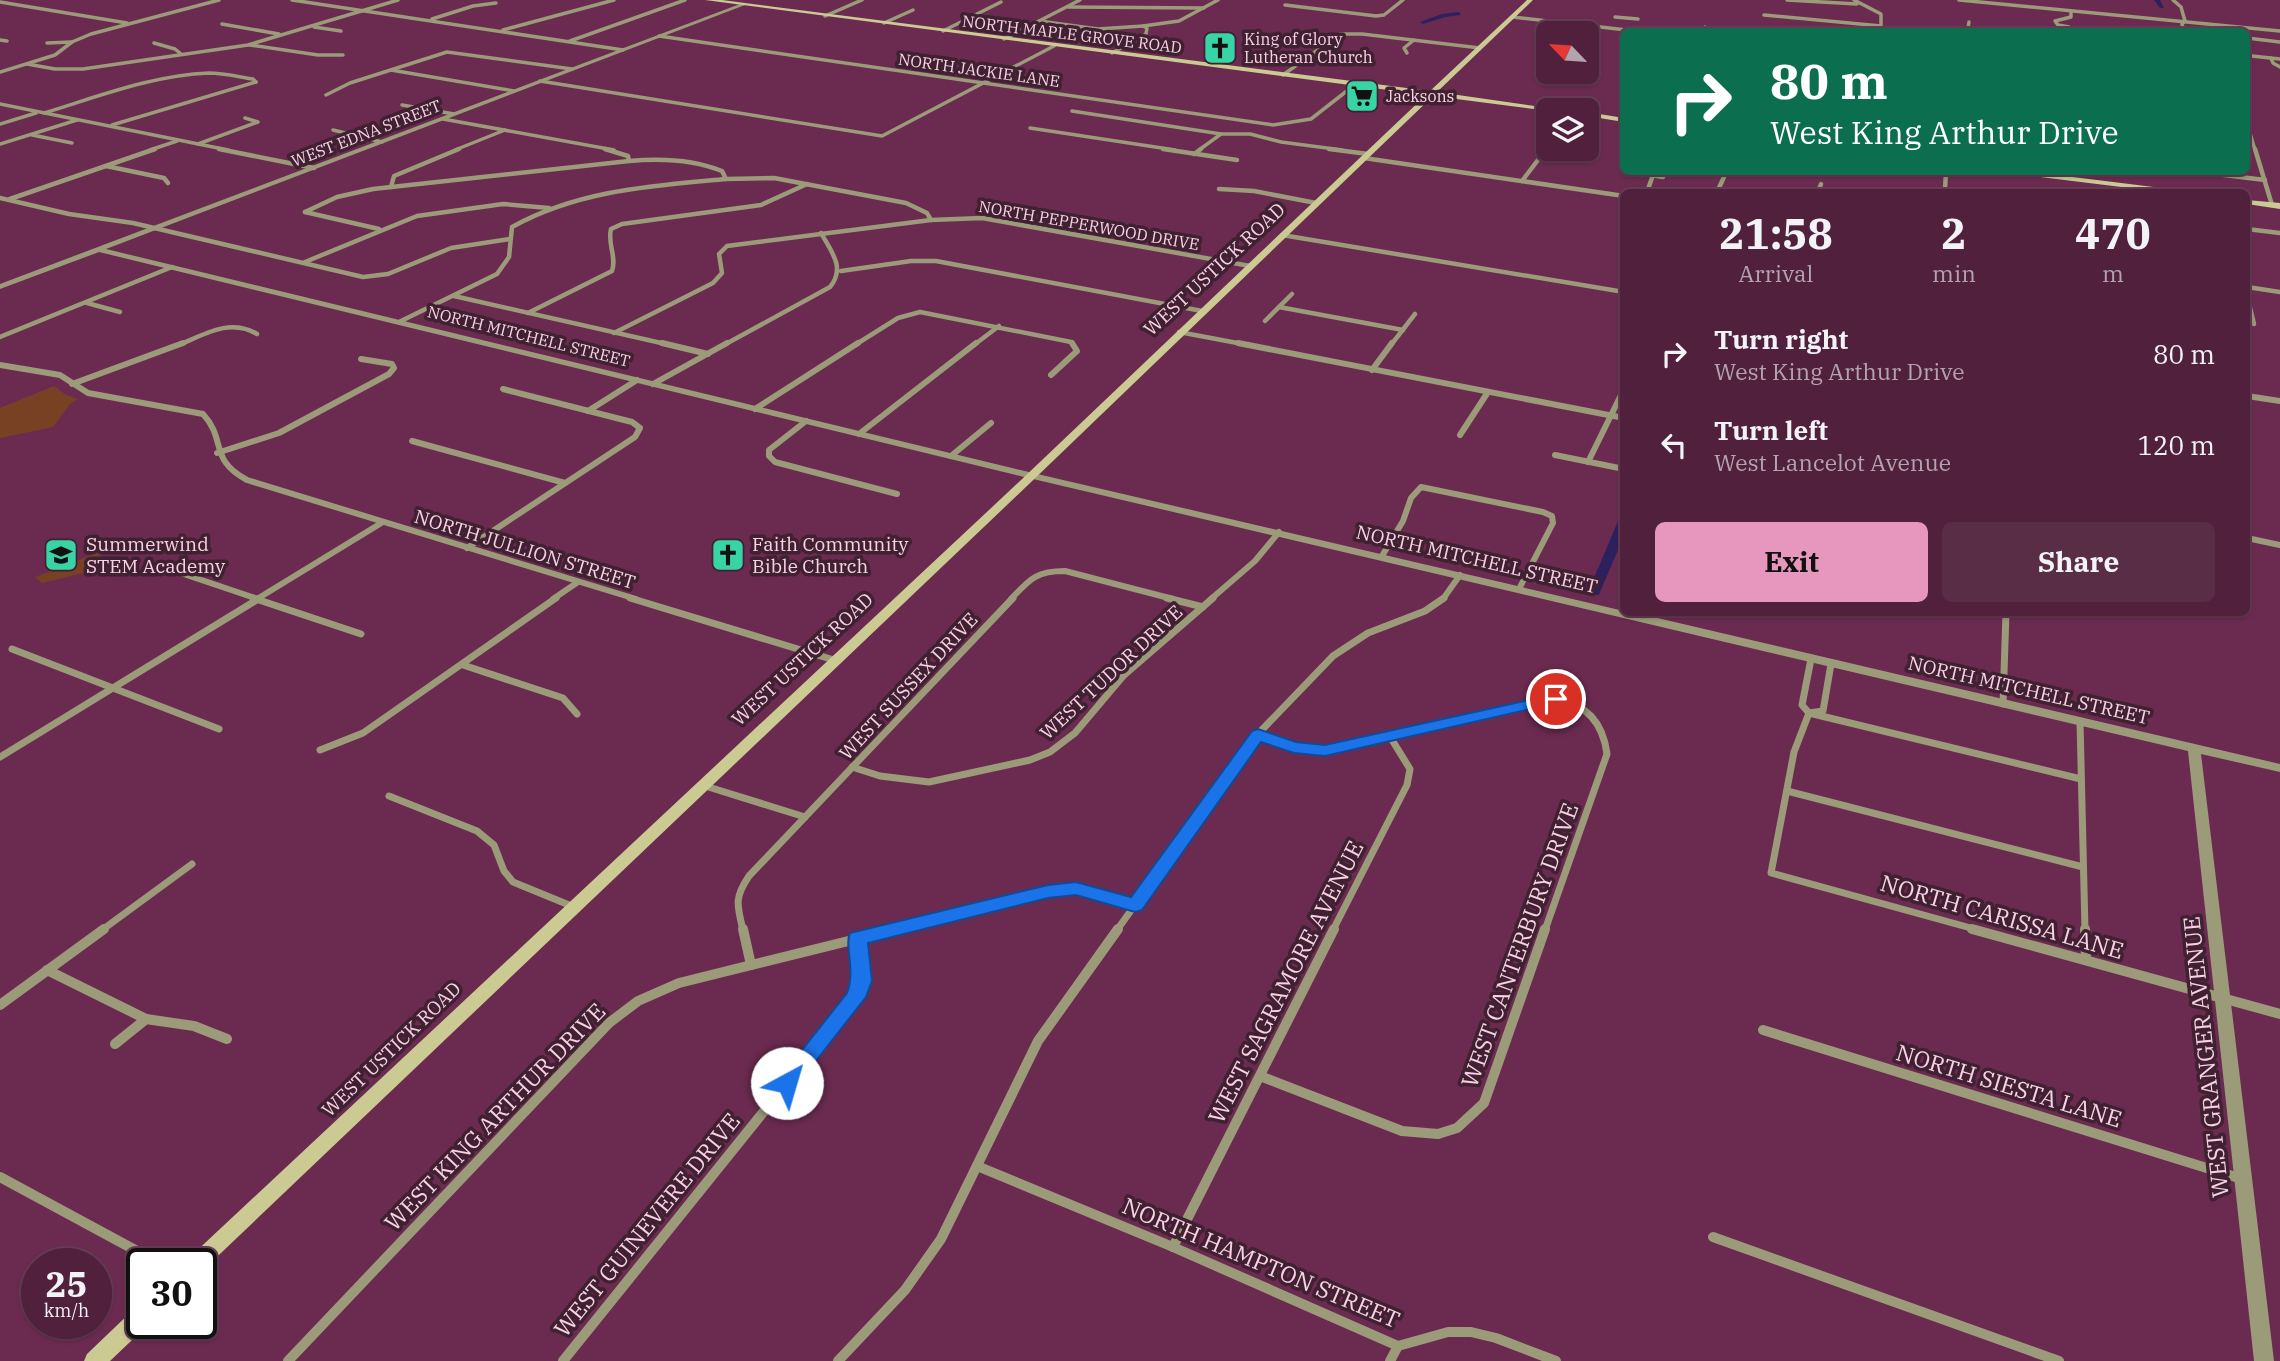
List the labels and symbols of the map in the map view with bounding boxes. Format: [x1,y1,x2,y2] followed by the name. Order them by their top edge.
[961,11,1183,57] street label: NORTH MAPLE GROVE ROAD
[1536,21,1600,84] north arrow
[1201,29,1239,67] church icon: King of Glory Lutheran Church
[1244,29,1373,67] place label: King of Glory Lutheran Church
[897,49,1061,91] street label: NORTH JACKIE LANE
[1343,77,1381,115] supermarket icon: Jacksons
[1386,86,1454,106] place label: Jacksons
[288,95,444,171] street label: WEST EDNA STREET
[977,196,1201,254] street label: NORTH PEPPERWOOD DRIVE
[1138,197,1290,341] street label: WEST USTICK ROAD
[426,301,632,371] street label: NORTH MITCHELL STREET
[412,504,638,594] street label: NORTH JULLION STREET
[1354,520,1600,598] street label: NORTH MITCHELL STREET
[86,532,226,578] place label: Summerwind STEM Academy
[752,532,909,578] place label: Faith Community Bible Church
[42,536,80,574] school or university icon: Summerwind STEM Academy
[709,536,747,574] church icon: Faith Community Bible Church
[726,587,878,731] street label: WEST USTICK ROAD
[1035,600,1187,744] street label: WEST TUDOR DRIVE
[834,607,982,765] street label: WEST SUSSEX DRIVE
[1906,651,2152,729] street label: NORTH MITCHELL STREET
[1526,669,1586,729] pin
[1454,798,1585,1091] street label: WEST CANTERBURY DRIVE
[1201,835,1370,1128] street label: WEST SAGRAMORE AVENUE
[1877,867,2127,965] street label: NORTH CARISSA LANE
[2175,915,2235,1199] street label: WEST GRANGER AVENUE
[316,976,466,1122] street label: WEST USTICK ROAD
[377,996,611,1237] street label: WEST KING ARTHUR DRIVE
[1893,1036,2126,1134] street label: NORTH SIESTA LANE
[750,1046,824,1120] position arrow
[547,1106,746,1342] street label: WEST GUINEVERE DRIVE
[1118,1190,1405,1334] street label: NORTH HAMPTON STREET
[126,1248,217,1339] speed limit sign: 30

